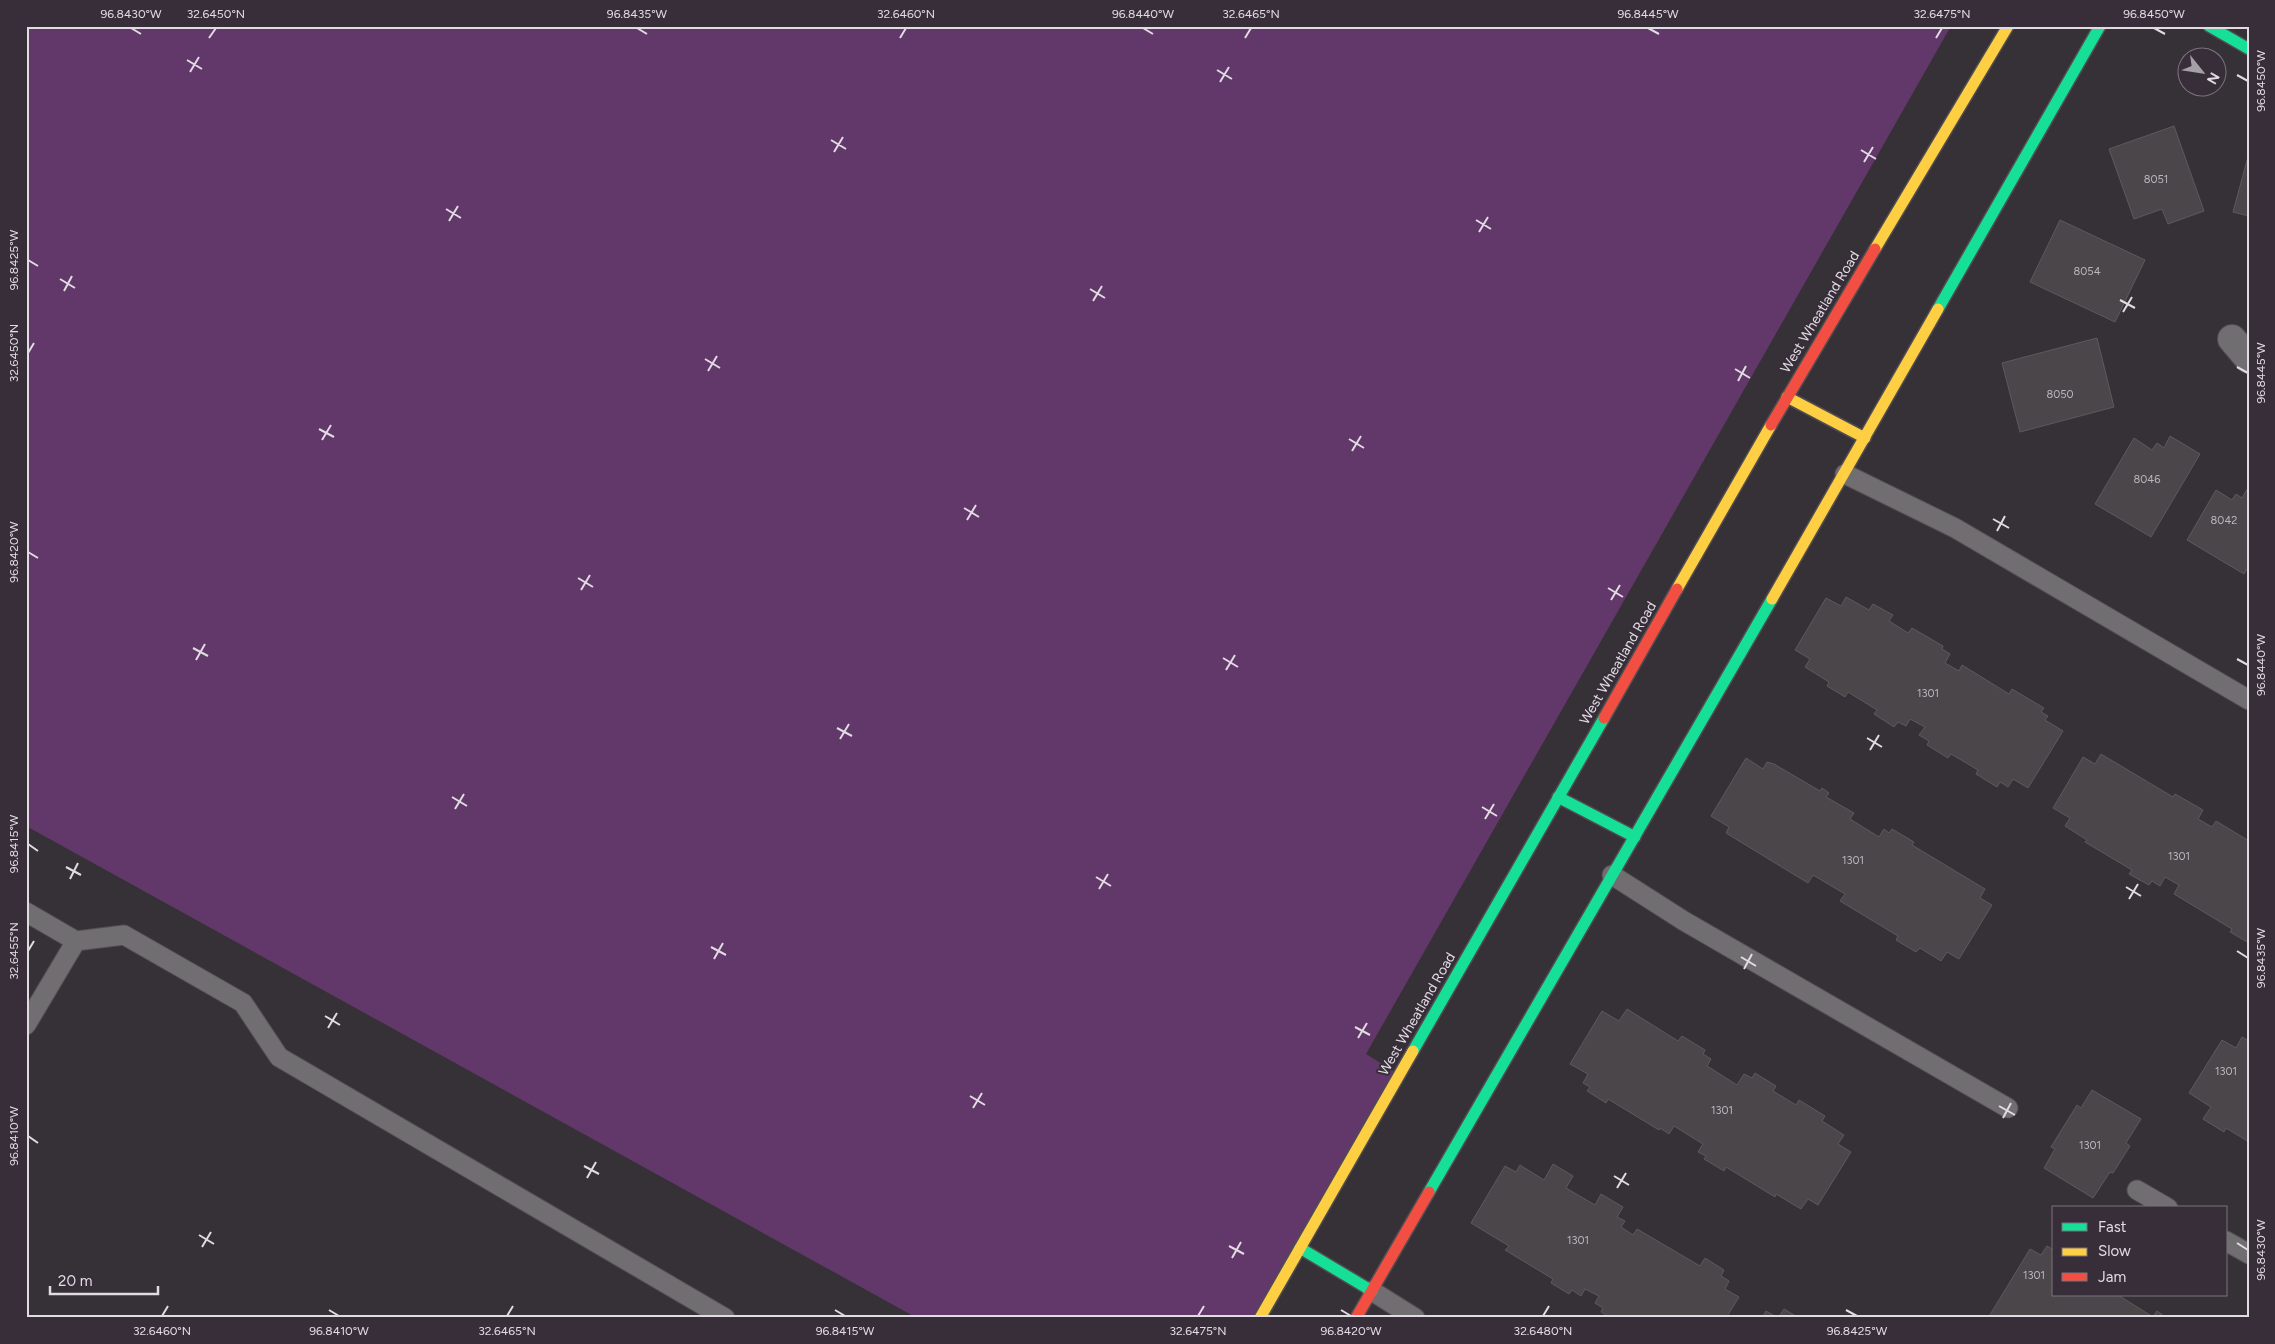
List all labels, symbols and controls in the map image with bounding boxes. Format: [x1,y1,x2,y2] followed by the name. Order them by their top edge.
[100,7,162,21] text: 96.8430°W
[187,7,245,21] text: 32.6450°N
[607,7,668,21] text: 96.8435°W
[877,7,935,21] text: 32.6460°N
[1112,7,1174,21] text: 96.8440°W
[1222,7,1280,21] text: 32.6465°N
[1617,7,1679,21] text: 96.8445°W
[1913,7,1971,21] text: 32.6475°N
[2123,7,2185,21] text: 96.8450°W
[2178,48,2228,98] north arrow
[2254,50,2268,112] text: 96.8450°W
[2203,69,2223,87] text: N
[2144,173,2168,186] house number: 8051
[7,229,21,290] text: 96.8425°W
[1777,248,1863,376] street label: West Wheatland Road
[2074,265,2101,278] house number: 8054
[7,324,21,382] text: 32.6450°N
[2254,342,2268,404] text: 96.8445°W
[2046,388,2074,401] house number: 8050
[2134,473,2160,486] house number: 8046
[2211,514,2237,527] house number: 8042
[7,521,21,583] text: 96.8420°W
[1576,599,1660,727] street label: West Wheatland Road
[2254,634,2268,696] text: 96.8440°W
[1917,687,1939,700] house number: 1301
[7,814,21,873] text: 96.8415°W
[2168,850,2190,863] house number: 1301
[1842,854,1864,867] house number: 1301
[7,922,21,980] text: 32.6455°N
[2254,927,2268,988] text: 96.8435°W
[1375,950,1459,1078] street label: West Wheatland Road
[2215,1065,2237,1078] house number: 1301
[1711,1104,1733,1117] house number: 1301
[7,1106,21,1166] text: 96.8410°W
[2079,1139,2101,1152] house number: 1301
[2052,1206,2228,1296] legend
[2098,1218,2127,1236] text: Fast
[2254,1219,2268,1281] text: 96.8430°W
[1567,1234,1589,1247] house number: 1301
[2098,1242,2131,1260] text: Slow
[50,1264,158,1296] scale bar
[2098,1268,2126,1286] text: Jam
[2023,1269,2045,1282] house number: 1301
[58,1272,92,1290] text: 20 m
[133,1324,191,1338] text: 32.6460°N
[309,1324,369,1338] text: 96.8410°W
[478,1324,536,1338] text: 32.6465°N
[816,1324,875,1338] text: 96.8415°W
[1169,1324,1227,1338] text: 32.6475°N
[1320,1324,1382,1338] text: 96.8420°W
[1514,1324,1572,1338] text: 32.6480°N
[1827,1324,1888,1338] text: 96.8425°W

